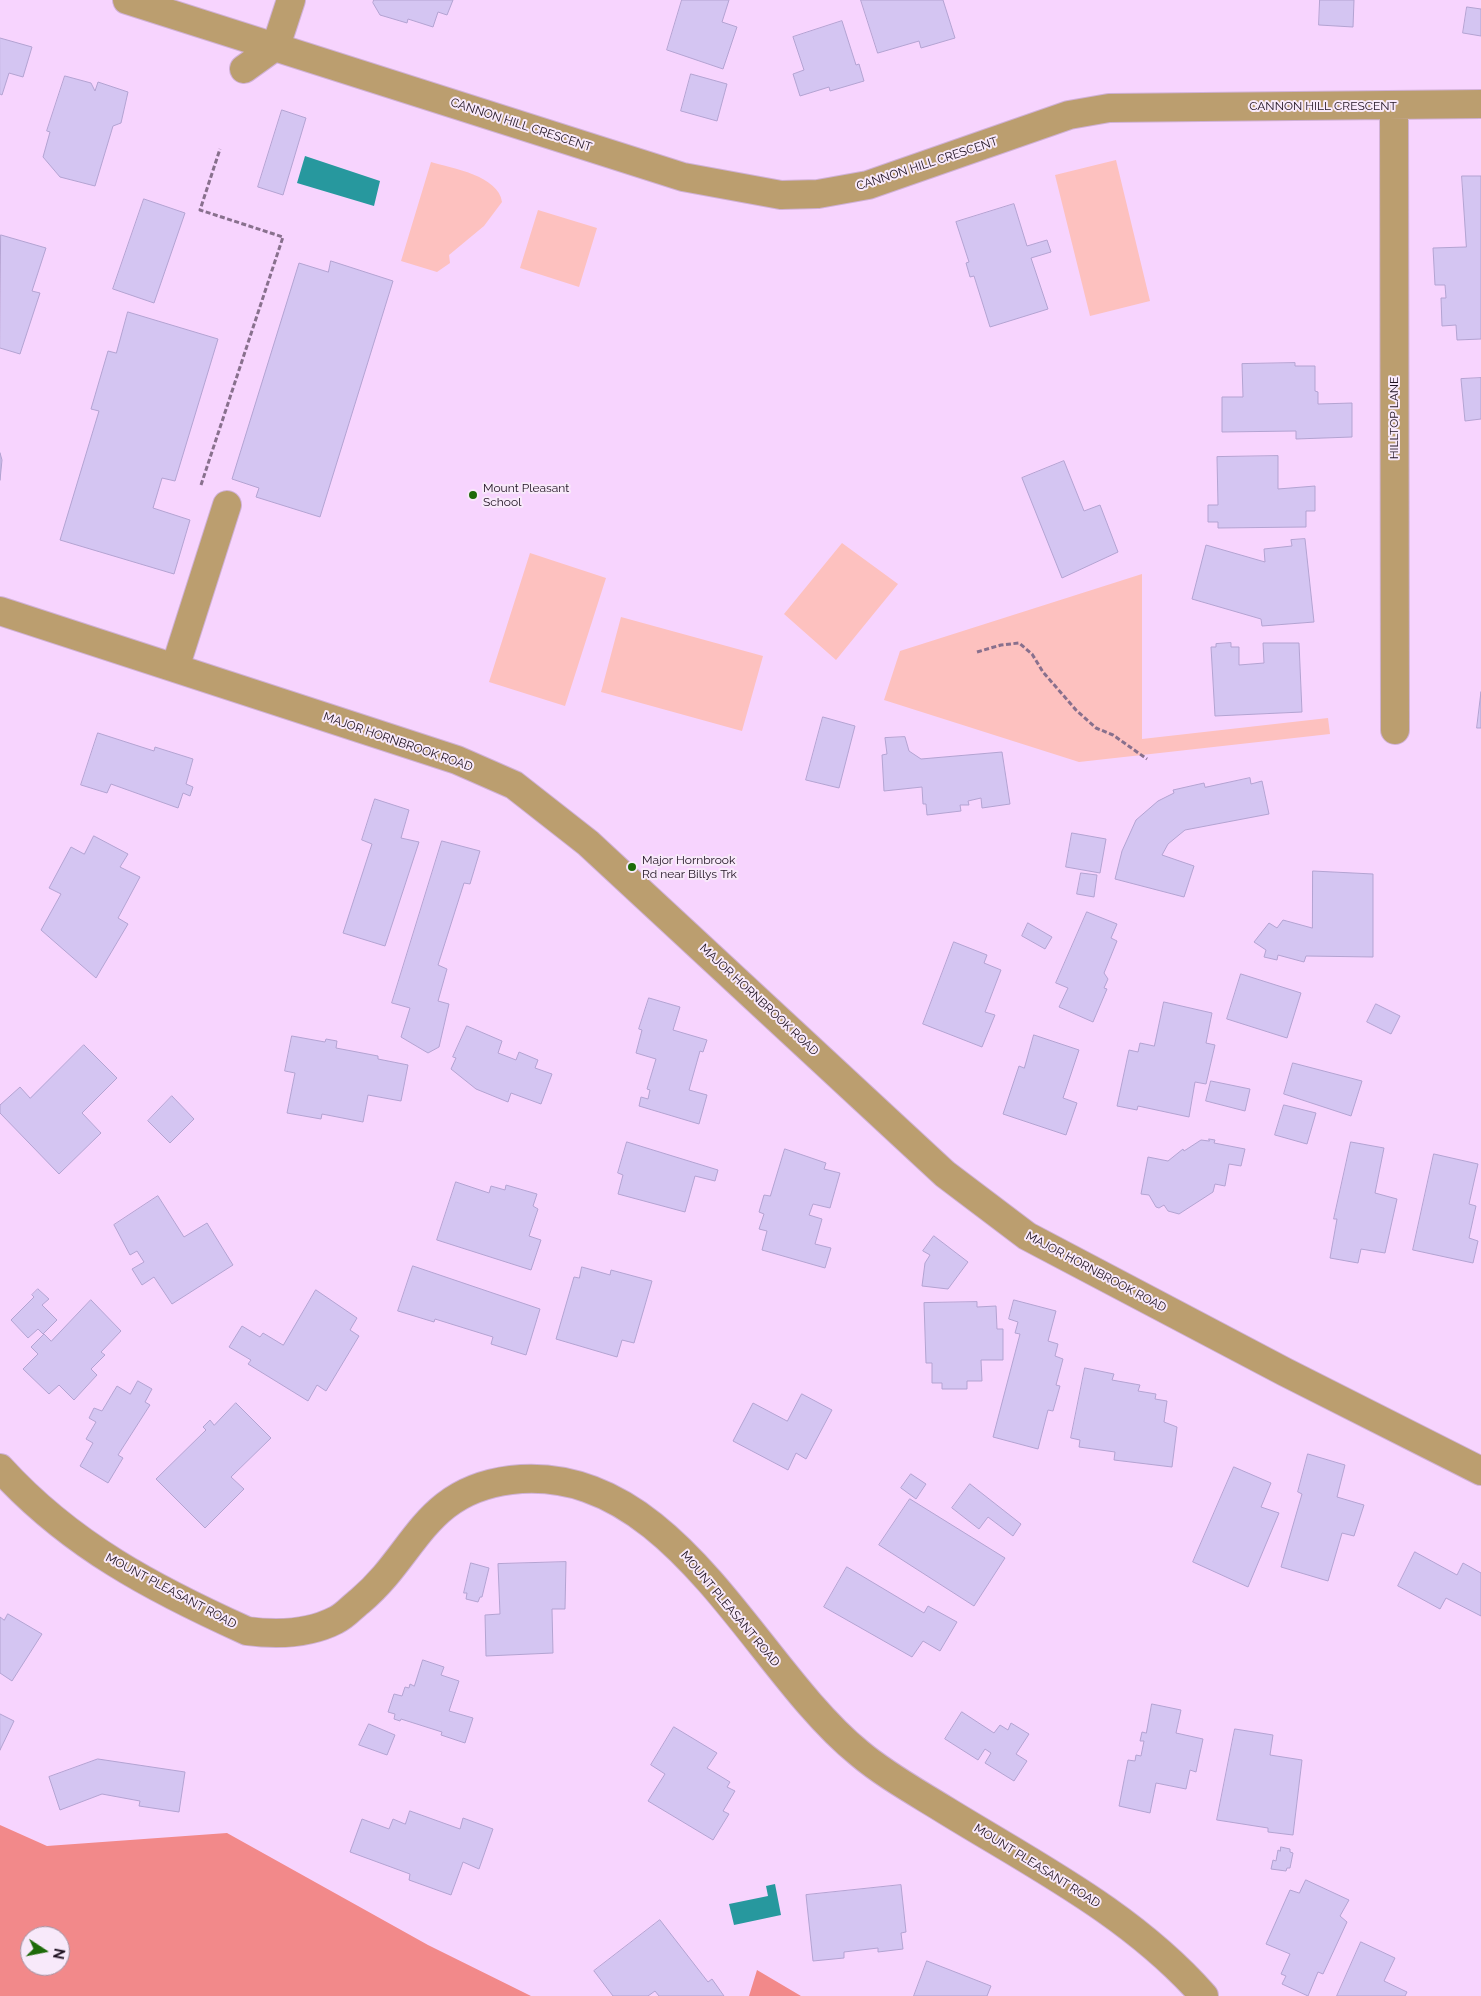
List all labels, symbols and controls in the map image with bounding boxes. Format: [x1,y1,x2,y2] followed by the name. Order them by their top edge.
[449,95,593,155] street label: CANNON HILL CRESCENT
[1249,99,1397,113] street label: CANNON HILL CRESCENT
[855,134,999,194] street label: CANNON HILL CRESCENT
[1387,377,1401,459] street label: HILLTOP LANE
[483,481,569,509] place label: Mount Pleasant School
[467,489,479,501] marker: Mount Pleasant School
[321,710,475,774] street label: MAJOR HORNBROOK ROAD
[642,853,737,881] place label: Major Hornbrook Rd near Billys Trk
[626,861,638,873] marker: Major Hornbrook Rd near Billys Trk
[697,941,821,1059] street label: MAJOR HORNBROOK ROAD
[1023,1229,1169,1315] street label: MAJOR HORNBROOK ROAD
[678,1548,782,1670] street label: MOUNT PLEASANT ROAD
[103,1550,239,1632] street label: MOUNT PLEASANT ROAD
[971,1821,1103,1911] street label: MOUNT PLEASANT ROAD
[20,1926,70,1976] north arrow
[50,1947,68,1960] text: N

